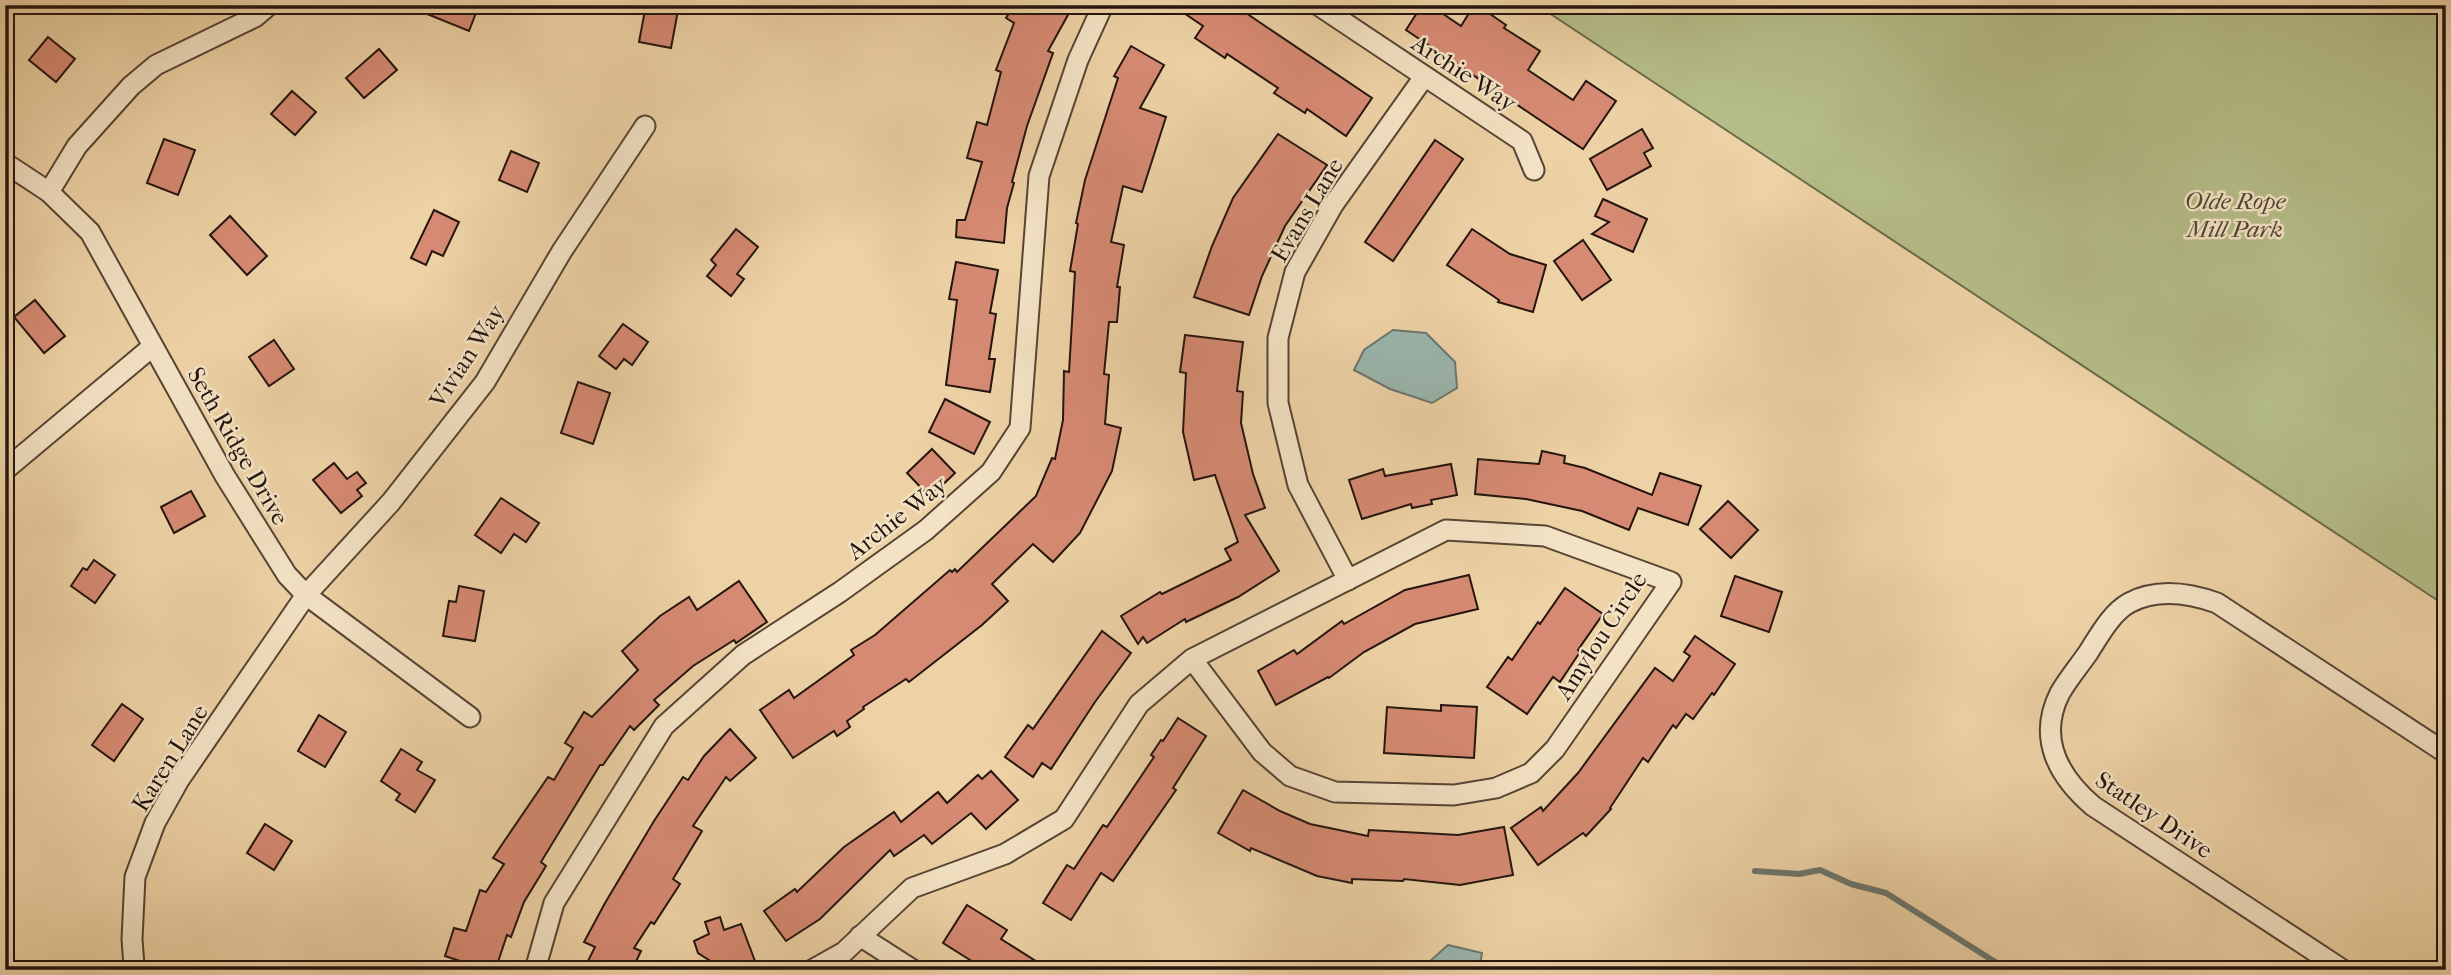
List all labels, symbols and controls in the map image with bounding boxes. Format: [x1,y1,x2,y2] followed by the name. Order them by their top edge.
[1406,28,1523,118] street label: Archie Way
[1265,153,1349,267] street label: Evans Lane
[2185,187,2287,243] park label: Olde Rope Mill Park
[423,298,511,414] street label: Vivian Way
[182,362,295,530] street label: Seth Ridge Drive
[841,470,953,566] street label: Archie Way
[1549,567,1653,706] street label: Amylou Circle
[126,699,214,817] street label: Karen Lane
[2090,766,2218,864] street label: Statley Drive

